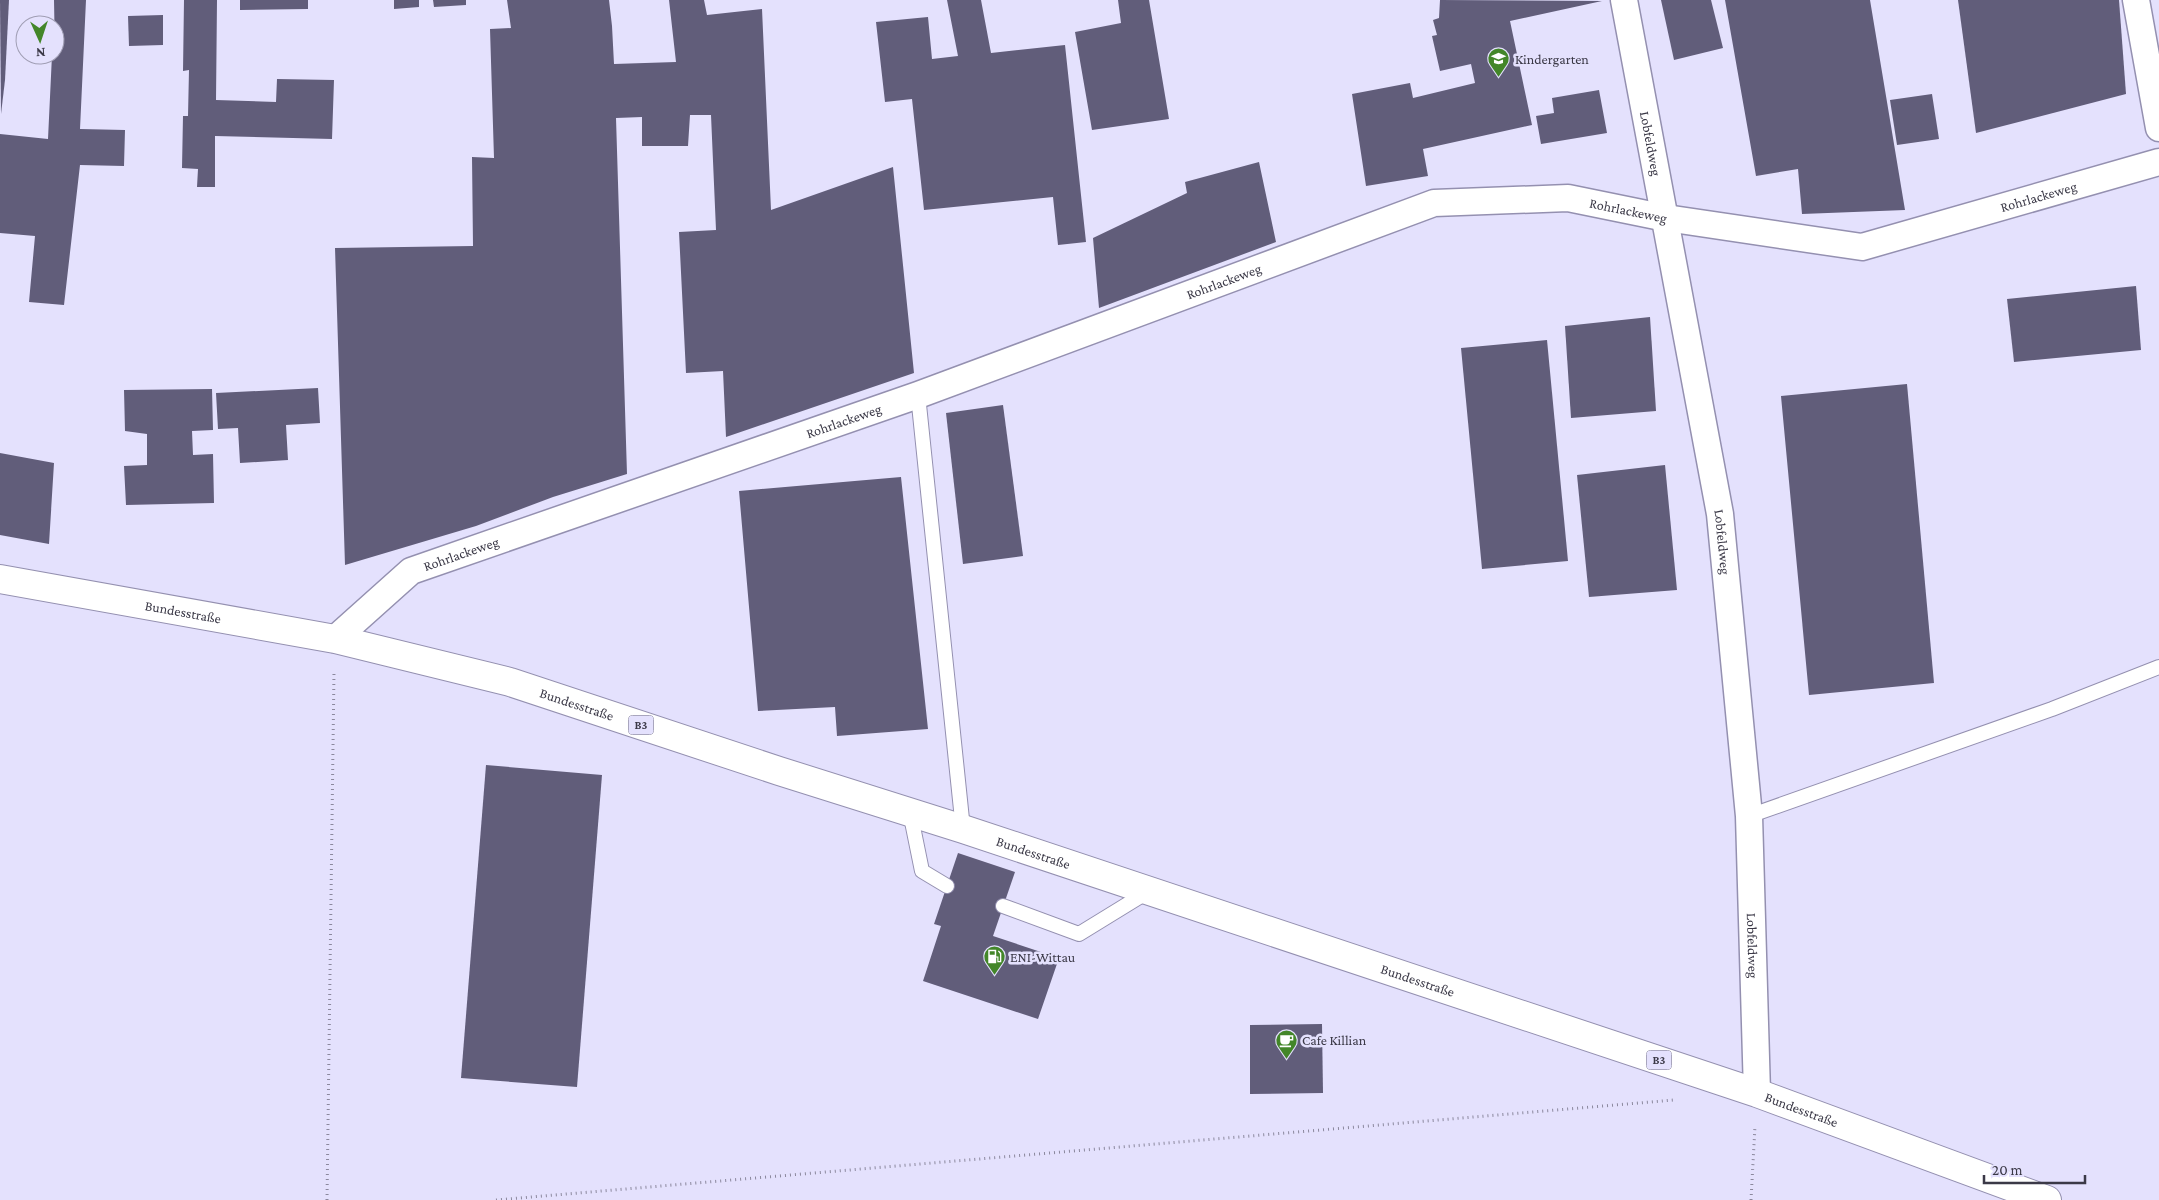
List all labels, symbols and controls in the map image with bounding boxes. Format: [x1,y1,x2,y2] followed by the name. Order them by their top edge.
[15,15,65,65] north arrow
[35,45,46,61] text: N
[1487,47,1511,78] school or university icon: Kindergarten
[1515,51,1589,67] place label: Kindergarten
[1637,110,1665,177] street label: Lobfeldweg
[1998,178,2079,215] street label: Rohrlackeweg
[1588,195,1669,226] street label: Rohrlackeweg
[1184,260,1264,302] street label: Rohrlackeweg
[804,400,884,441] street label: Rohrlackeweg
[1711,508,1734,576] street label: Lobfeldweg
[421,533,501,574] street label: Rohrlackeweg
[144,597,222,626] street label: Bundesstraße
[538,684,616,724] street label: Bundesstraße
[628,716,654,734] road number: B3
[994,833,1072,872] street label: Bundesstraße
[1744,913,1762,979] street label: Lobfeldweg
[982,945,1006,976] fuel station icon: ENI-Wittau
[1010,949,1076,965] place label: ENI-Wittau
[1379,960,1457,1000] street label: Bundesstraße
[1274,1028,1298,1059] cafe icon: Cafe Killian
[1302,1032,1367,1048] place label: Cafe Killian
[1646,1050,1672,1070] road number: B3
[1763,1089,1840,1130] street label: Bundesstraße
[1984,1152,2085,1184] scale bar
[1992,1162,2023,1178] text: 20 m

